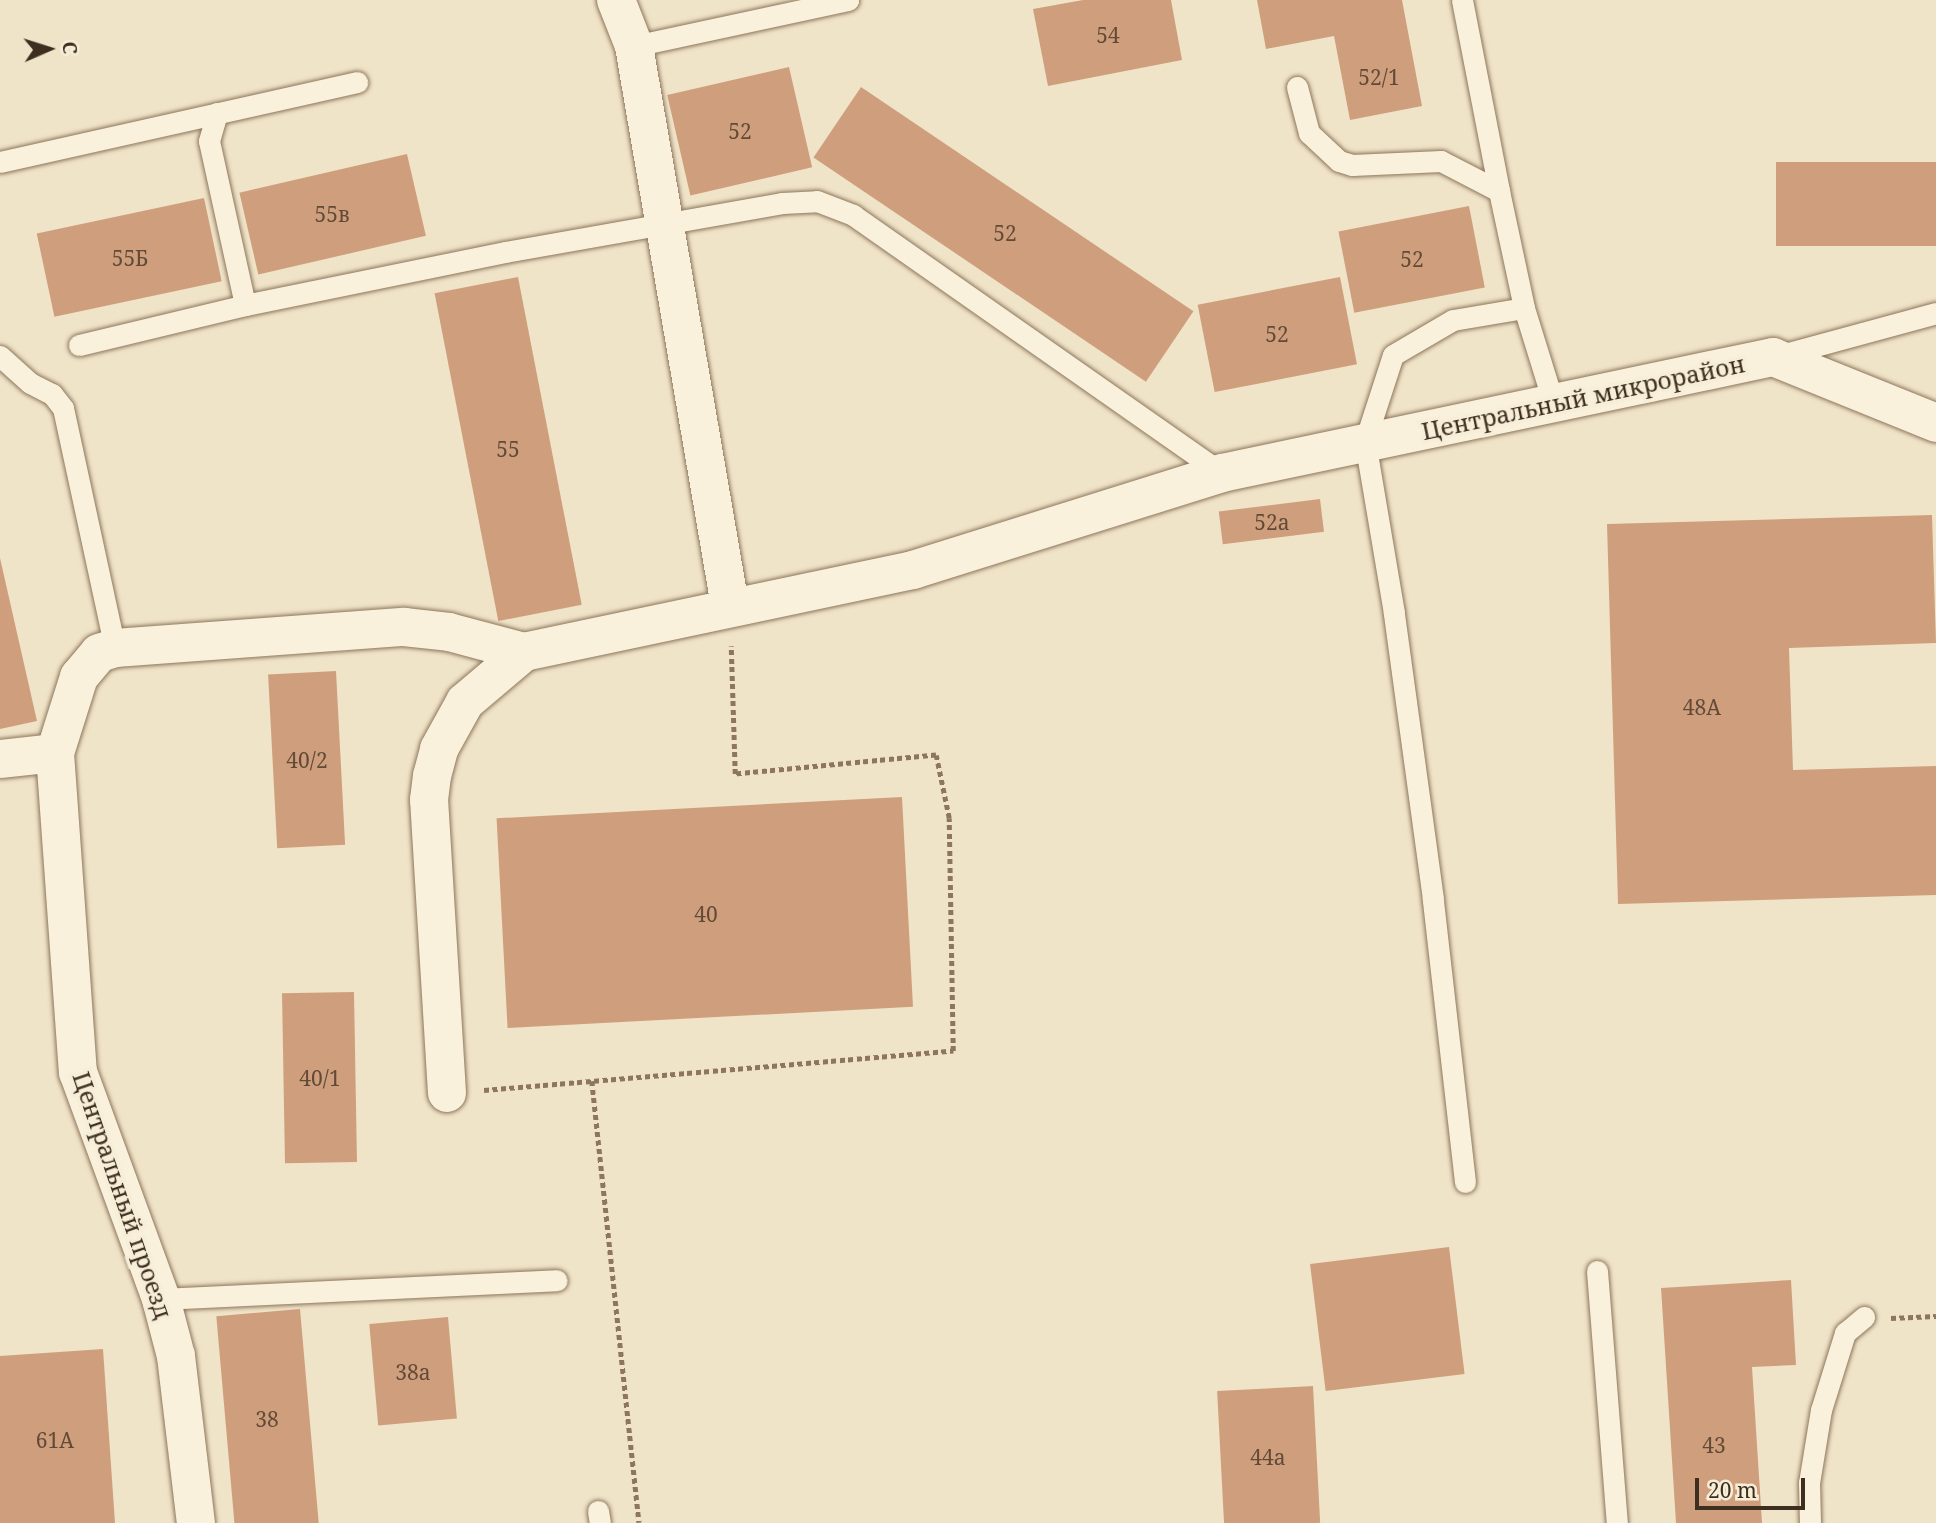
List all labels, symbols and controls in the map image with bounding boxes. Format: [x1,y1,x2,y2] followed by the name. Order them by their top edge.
[14,14,84,84] north arrow
[1096,22,1120,48] house number: 54
[57,41,83,55] text: С
[1358,64,1400,90] house number: 52/1
[728,118,752,144] house number: 52
[314,201,350,227] house number: 55в
[993,220,1017,246] house number: 52
[112,245,148,271] house number: 55Б
[1400,246,1424,272] house number: 52
[1265,321,1289,347] house number: 52
[1419,349,1747,445] street label: Центральный микрорайон
[496,436,520,462] house number: 55
[1254,509,1290,535] house number: 52а
[1683,694,1721,720] house number: 48А
[286,747,328,773] house number: 40/2
[694,901,718,927] house number: 40
[299,1065,341,1091] house number: 40/1
[67,1068,179,1322] street label: Центральный проезд
[395,1359,431,1385] house number: 38а
[255,1406,279,1432] house number: 38
[36,1427,74,1453] house number: 61А
[1702,1432,1726,1458] house number: 43
[1250,1444,1286,1470] house number: 44а
[1698,1464,1808,1508] scale bar
[1708,1476,1757,1504] text: 20 m

